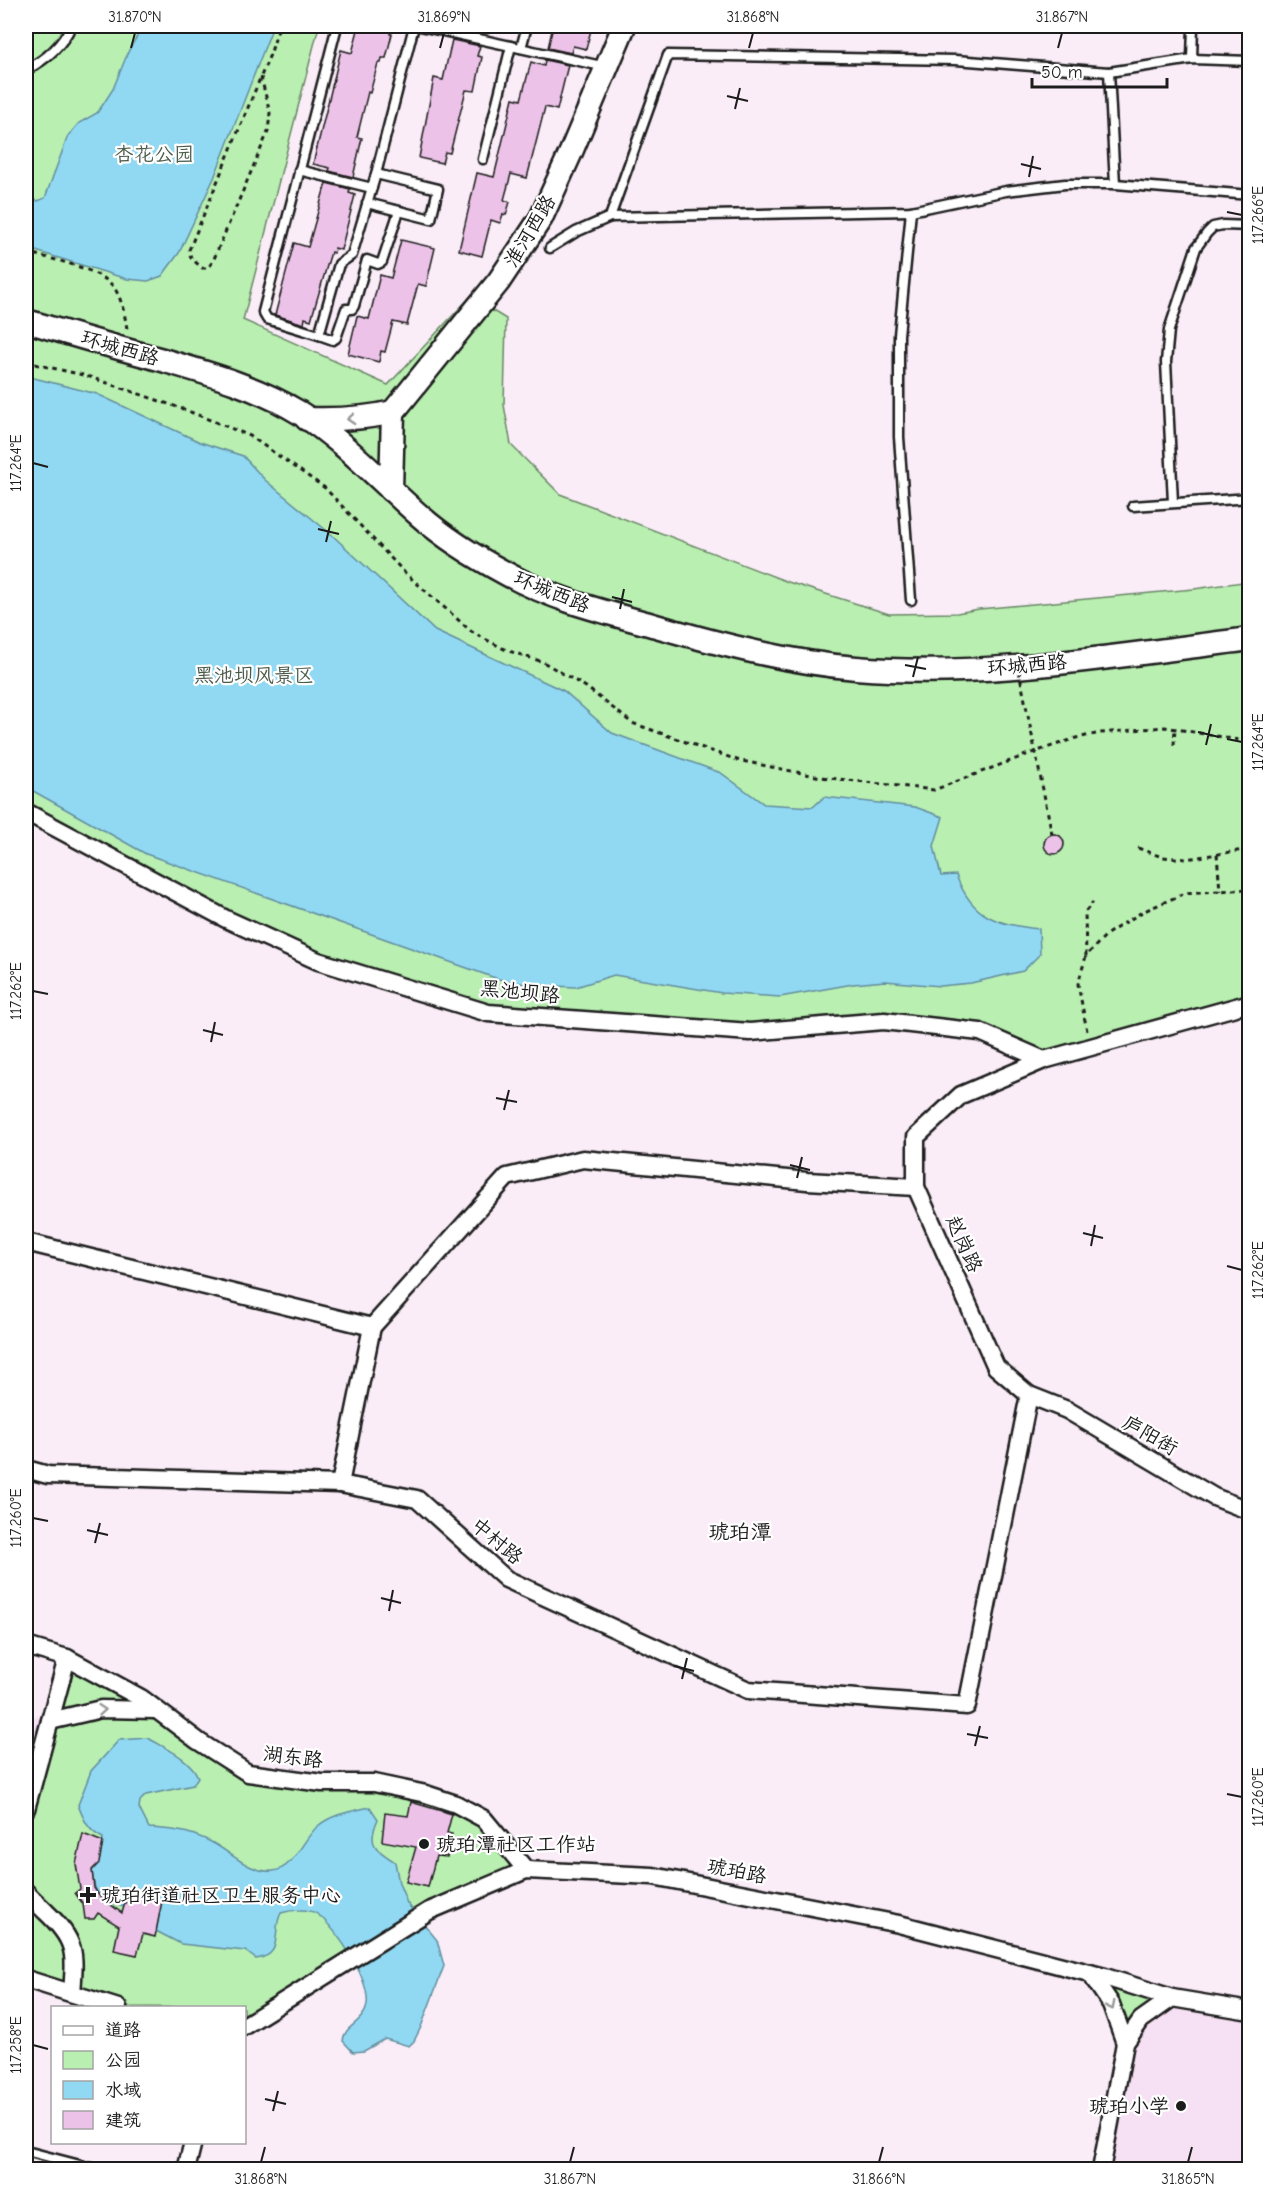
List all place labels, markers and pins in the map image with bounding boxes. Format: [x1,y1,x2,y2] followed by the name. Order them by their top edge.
[436,1833,596,1856] place label: 琥珀潭社区工作站
[417,1837,431,1851] marker: 琥珀潭社区工作站
[101,1884,341,1907] place label: 琥珀街道社区卫生服务中心
[79,1886,97,1904] marker: 琥珀街道社区卫生服务中心
[1089,2095,1169,2118] place label: 琥珀小学
[1174,2099,1188,2113] marker: 琥珀小学

